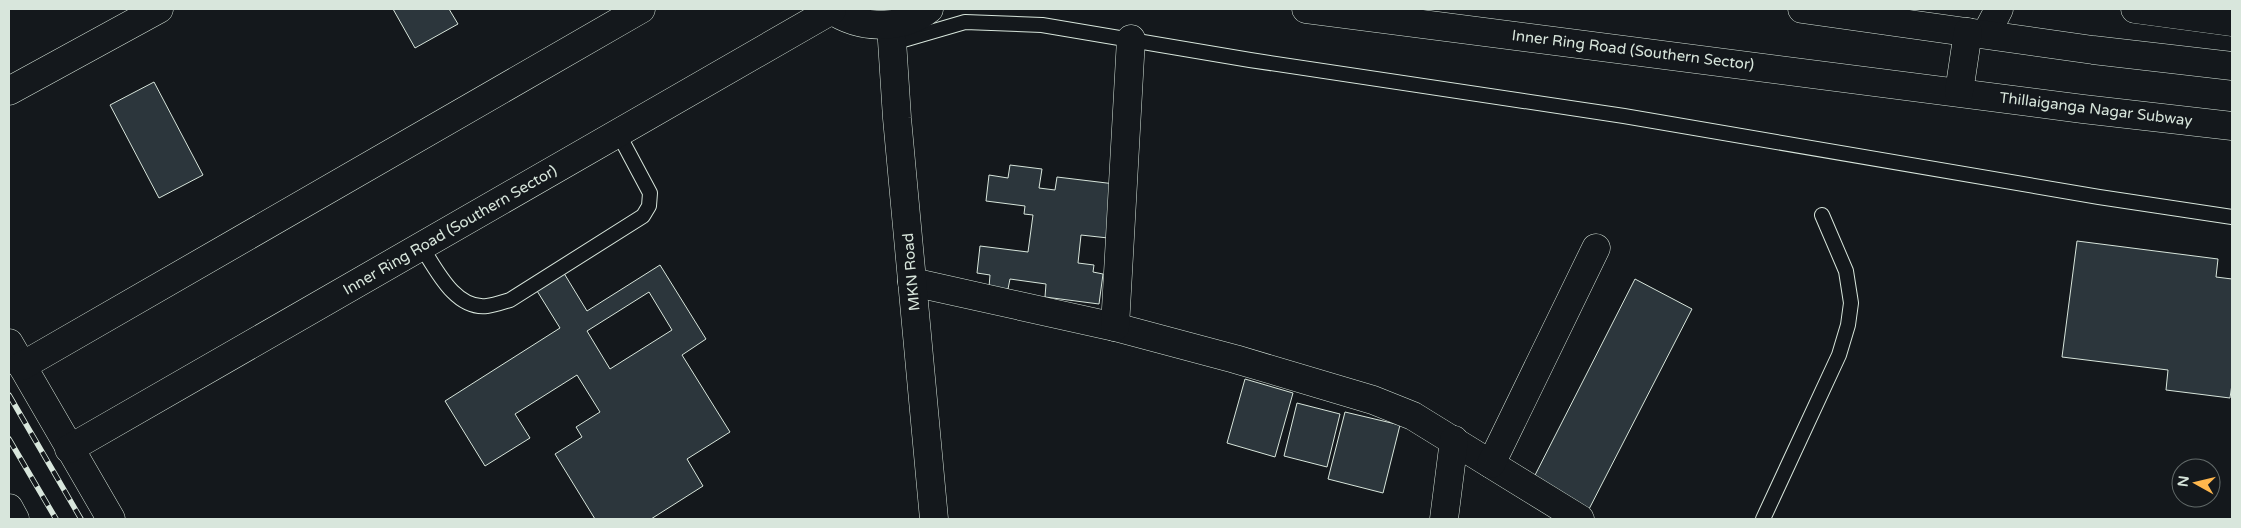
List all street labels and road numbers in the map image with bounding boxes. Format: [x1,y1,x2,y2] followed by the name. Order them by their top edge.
[1511,26,1755,74] street label: Inner Ring Road (Southern Sector)
[1999,88,2193,130] street label: Thillaiganga Nagar Subway
[340,161,560,299] street label: Inner Ring Road (Southern Sector)
[899,232,923,312] street label: MKN Road

